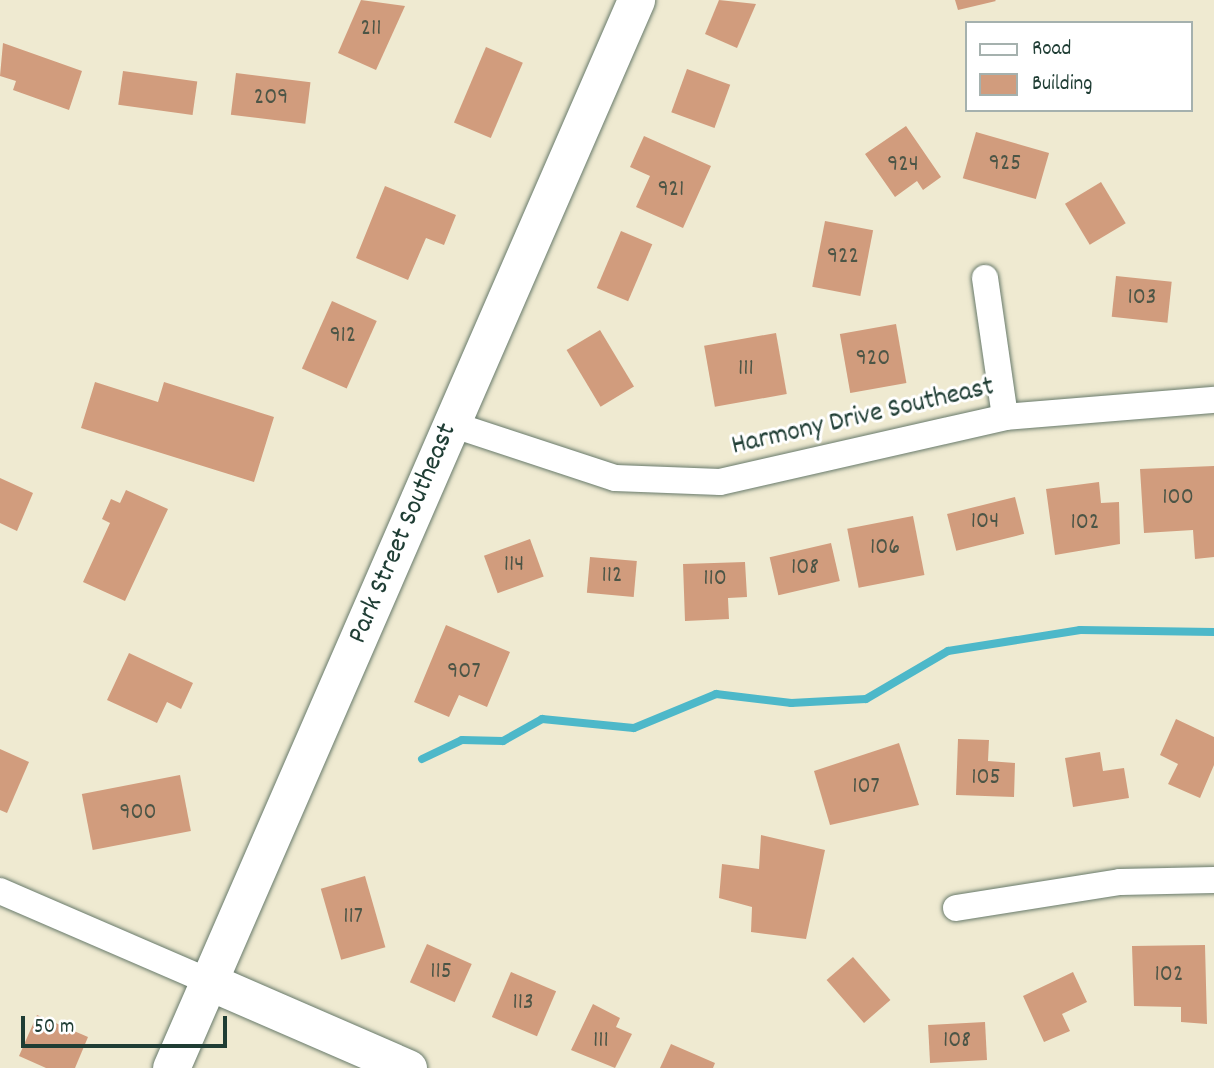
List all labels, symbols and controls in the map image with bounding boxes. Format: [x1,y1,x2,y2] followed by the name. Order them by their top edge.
[361,16,381,44] house number: 211
[965,21,1193,112] legend
[1032,35,1071,65] text: Road
[1032,70,1092,100] text: Building
[254,85,288,113] house number: 209
[989,151,1021,179] house number: 925
[887,152,919,180] house number: 924
[658,177,684,205] house number: 921
[827,244,859,272] house number: 922
[1128,285,1156,313] house number: 103
[330,323,356,351] house number: 912
[856,346,890,374] house number: 920
[738,356,754,384] house number: 111
[729,371,997,465] street label: Harmony Drive Southeast
[342,419,466,649] street label: Park Street Southeast
[1162,485,1194,513] house number: 100
[971,509,999,537] house number: 104
[1071,510,1099,538] house number: 102
[870,535,900,563] house number: 106
[504,552,524,580] house number: 114
[791,555,819,583] house number: 108
[602,563,622,591] house number: 112
[703,566,727,594] house number: 110
[447,659,481,687] house number: 907
[971,765,1001,793] house number: 105
[852,774,880,802] house number: 107
[119,800,157,828] house number: 900
[343,904,363,932] house number: 117
[430,959,452,987] house number: 115
[1155,962,1183,990] house number: 102
[512,990,534,1018] house number: 113
[24,1002,231,1046] scale bar
[34,1013,74,1043] text: 50 m
[593,1028,609,1056] house number: 111
[943,1028,971,1056] house number: 108

